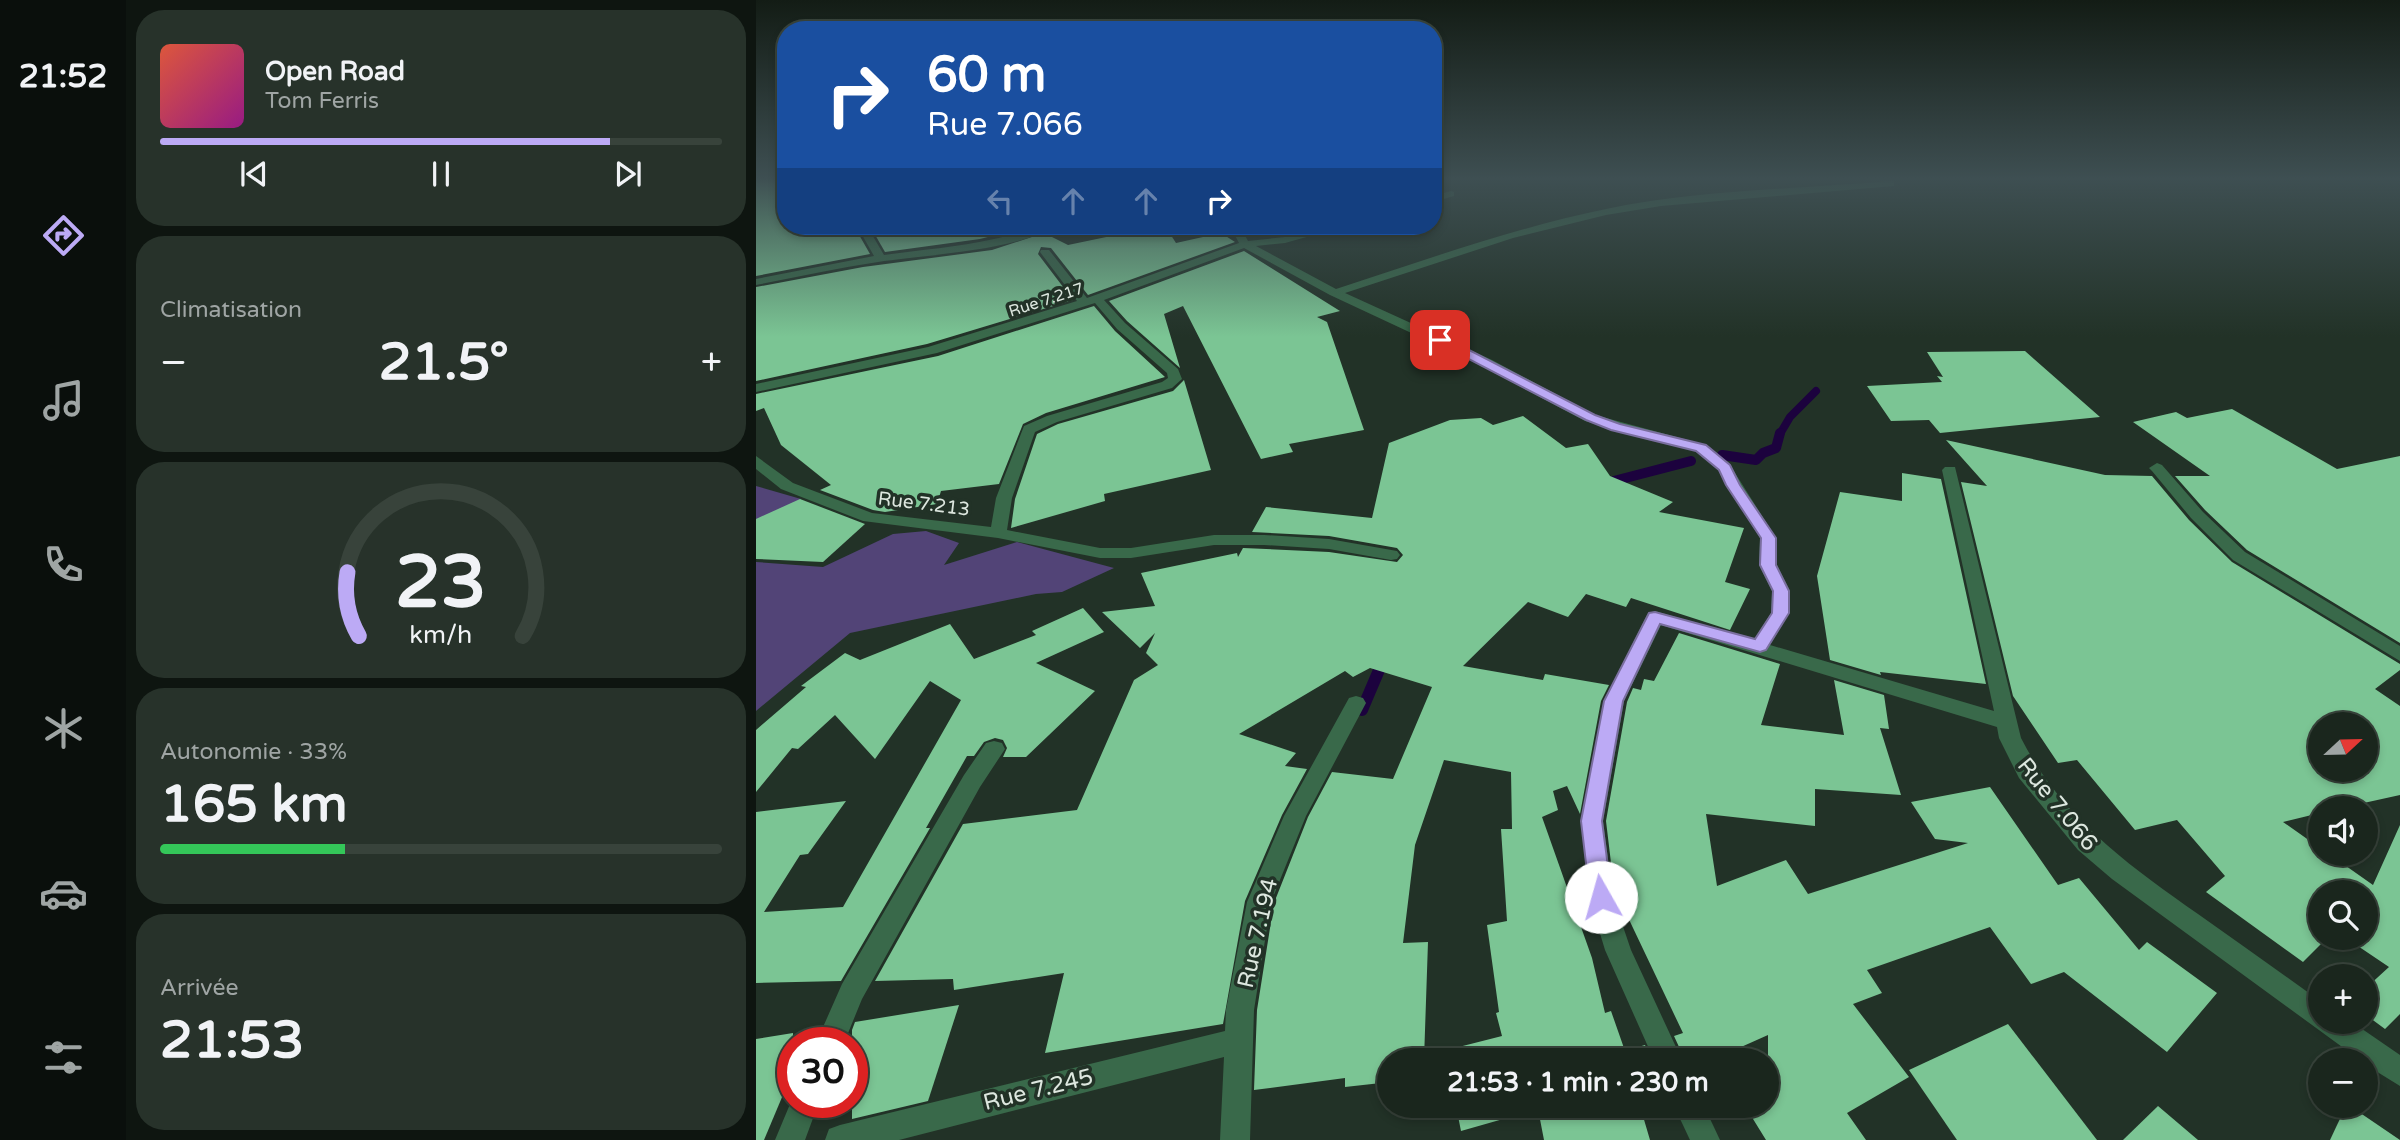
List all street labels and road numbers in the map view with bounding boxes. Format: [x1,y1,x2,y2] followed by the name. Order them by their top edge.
[1006,278,1086,321] street label: Rue 7.217
[877,487,971,521] street label: Rue 7.213
[2011,752,2103,857] street label: Rue 7.066
[1232,876,1284,991] street label: Rue 7.194
[981,1063,1096,1117] street label: Rue 7.245

